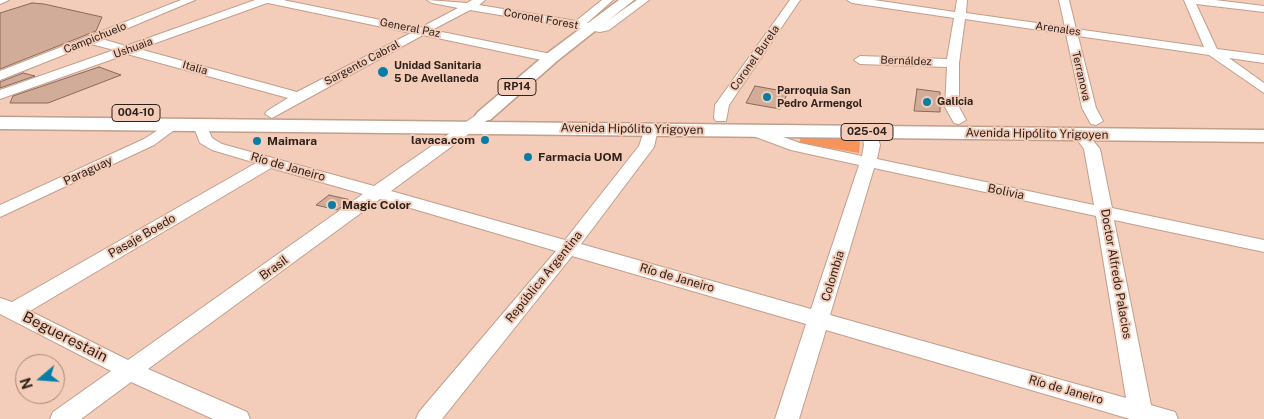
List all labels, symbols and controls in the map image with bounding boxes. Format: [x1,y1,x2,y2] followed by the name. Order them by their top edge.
[503,6,579,32] street label: Coronel Forest
[379,16,441,40] street label: General Paz
[62,19,128,57] street label: Campichuelo
[1035,19,1081,39] street label: Arenales
[728,23,782,93] street label: Coronel Burela
[112,35,154,61] street label: Ushuaia
[322,38,402,88] street label: Sargento Cabral
[1069,50,1093,102] street label: Terranova
[880,54,932,68] street label: Bernáldez
[181,58,209,78] street label: Italia
[394,59,481,85] place label: Unidad Sanitaria 5 De Avellaneda
[376,65,390,79] marker: Unidad Sanitaria 5 De Avellaneda
[498,78,536,95] road number: RP14
[777,84,862,110] place label: Parroquia San Pedro Armengol
[761,91,773,103] marker: Parroquia San Pedro Armengol
[937,95,973,109] place label: Galicia
[921,96,933,108] marker: Galicia
[112,105,160,122] road number: 004-10
[561,121,703,137] street label: Avenida Hipólito Yrigoyen
[841,124,893,140] road number: 025-04
[966,126,1108,142] street label: Avenida Hipólito Yrigoyen
[411,133,475,147] place label: lavaca.com
[267,134,317,148] place label: Maimara
[479,134,491,146] marker: lavaca.com
[251,135,263,147] marker: Maimara
[249,149,327,185] street label: Río de Janeiro
[538,150,623,164] place label: Farmacia UOM
[522,151,534,163] marker: Farmacia UOM
[61,153,115,189] street label: Paraguay
[986,181,1026,203] street label: Bolivia
[342,198,411,212] place label: Magic Color
[326,199,338,211] marker: Magic Color
[1097,208,1135,340] street label: Doctor Alfredo Palacios
[106,211,178,261] street label: Pasaje Boedo
[503,228,585,326] street label: República Argentina
[818,249,848,303] street label: Colombia
[257,253,291,283] street label: Brasil
[638,260,716,296] street label: Río de Janeiro
[19,308,111,366] street label: Beguerestain
[15,354,65,404] north arrow
[1027,372,1105,408] street label: Río de Janeiro
[17,376,36,391] text: N

